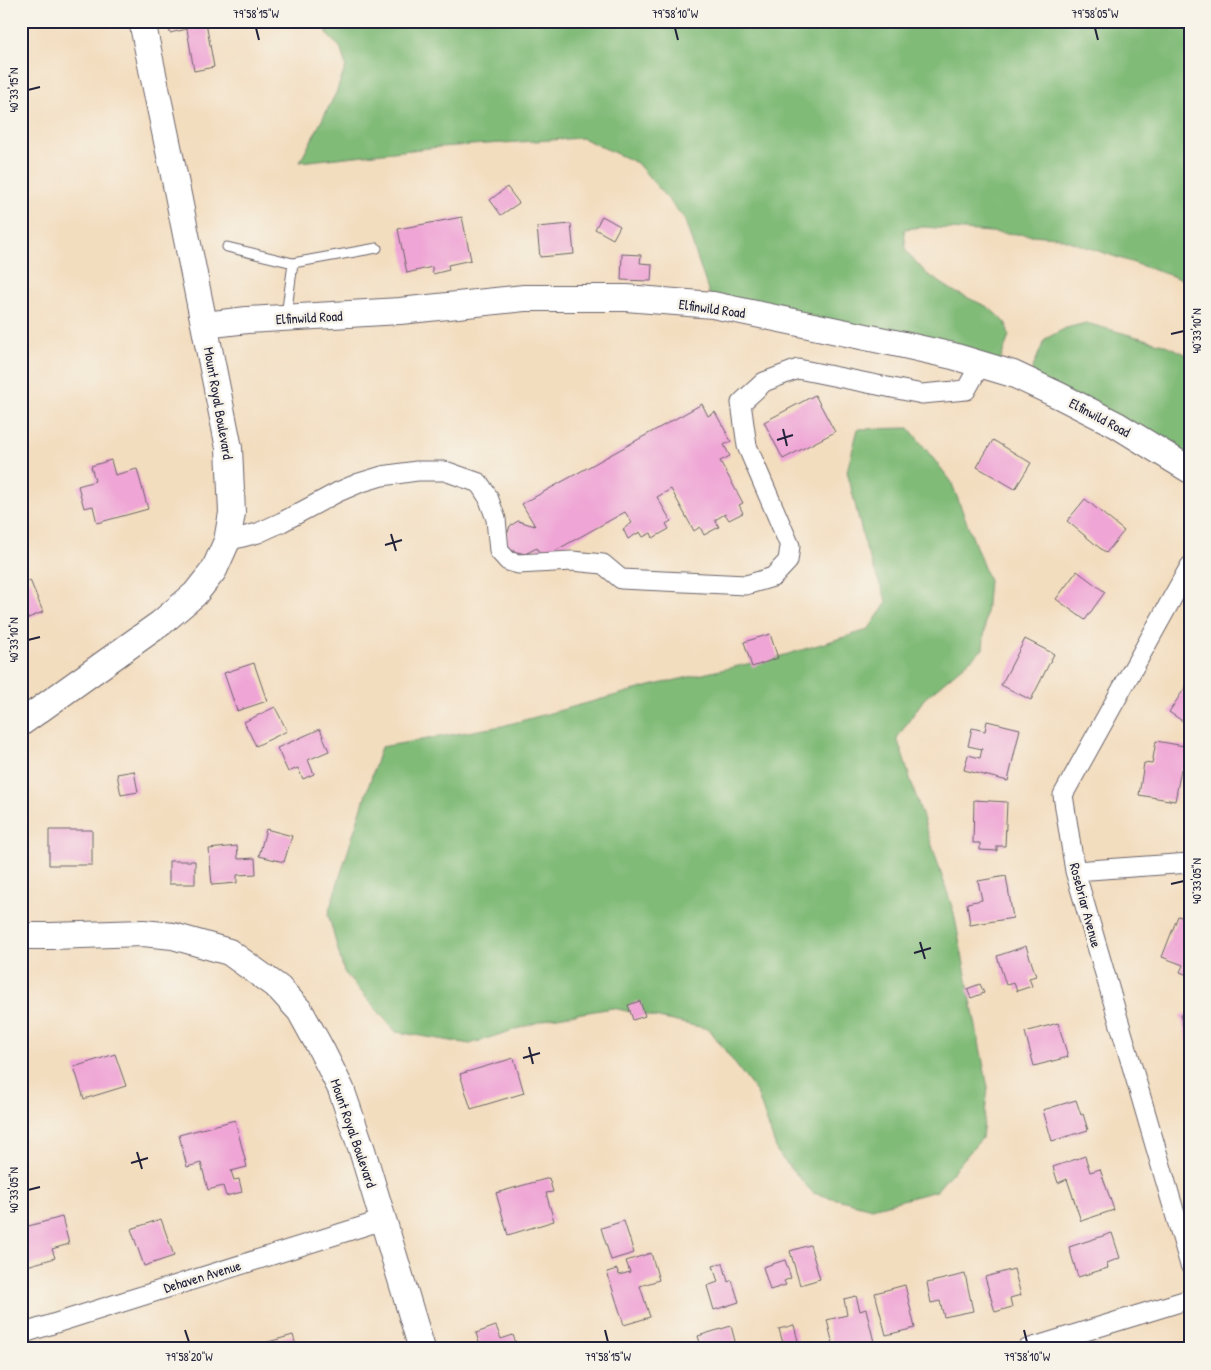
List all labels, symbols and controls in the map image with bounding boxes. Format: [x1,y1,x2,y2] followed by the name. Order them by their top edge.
[233,5,280,22] text: 79°58'15"W
[652,5,699,22] text: 79°58'10"W
[1072,5,1119,22] text: 79°58'05"W
[5,68,22,112] text: 40°33'15"N
[678,294,747,322] street label: Elfinwild Road
[275,306,343,328] street label: Elfinwild Road
[1188,308,1205,354] text: 40°33'10"N
[199,345,238,461] street label: Mount Royal Boulevard
[1066,393,1134,441] street label: Elfinwild Road
[5,617,22,663] text: 40°33'10"N
[1188,858,1205,904] text: 40°33'05"N
[1066,861,1107,950] street label: Rosebriar Avenue
[326,1076,382,1191] street label: Mount Royal Boulevard
[5,1167,22,1213] text: 40°33'05"N
[161,1255,243,1297] street label: Dehaven Avenue
[165,1348,213,1365] text: 79°58'20"W
[585,1348,632,1365] text: 79°58'15"W
[1004,1348,1051,1365] text: 79°58'10"W

